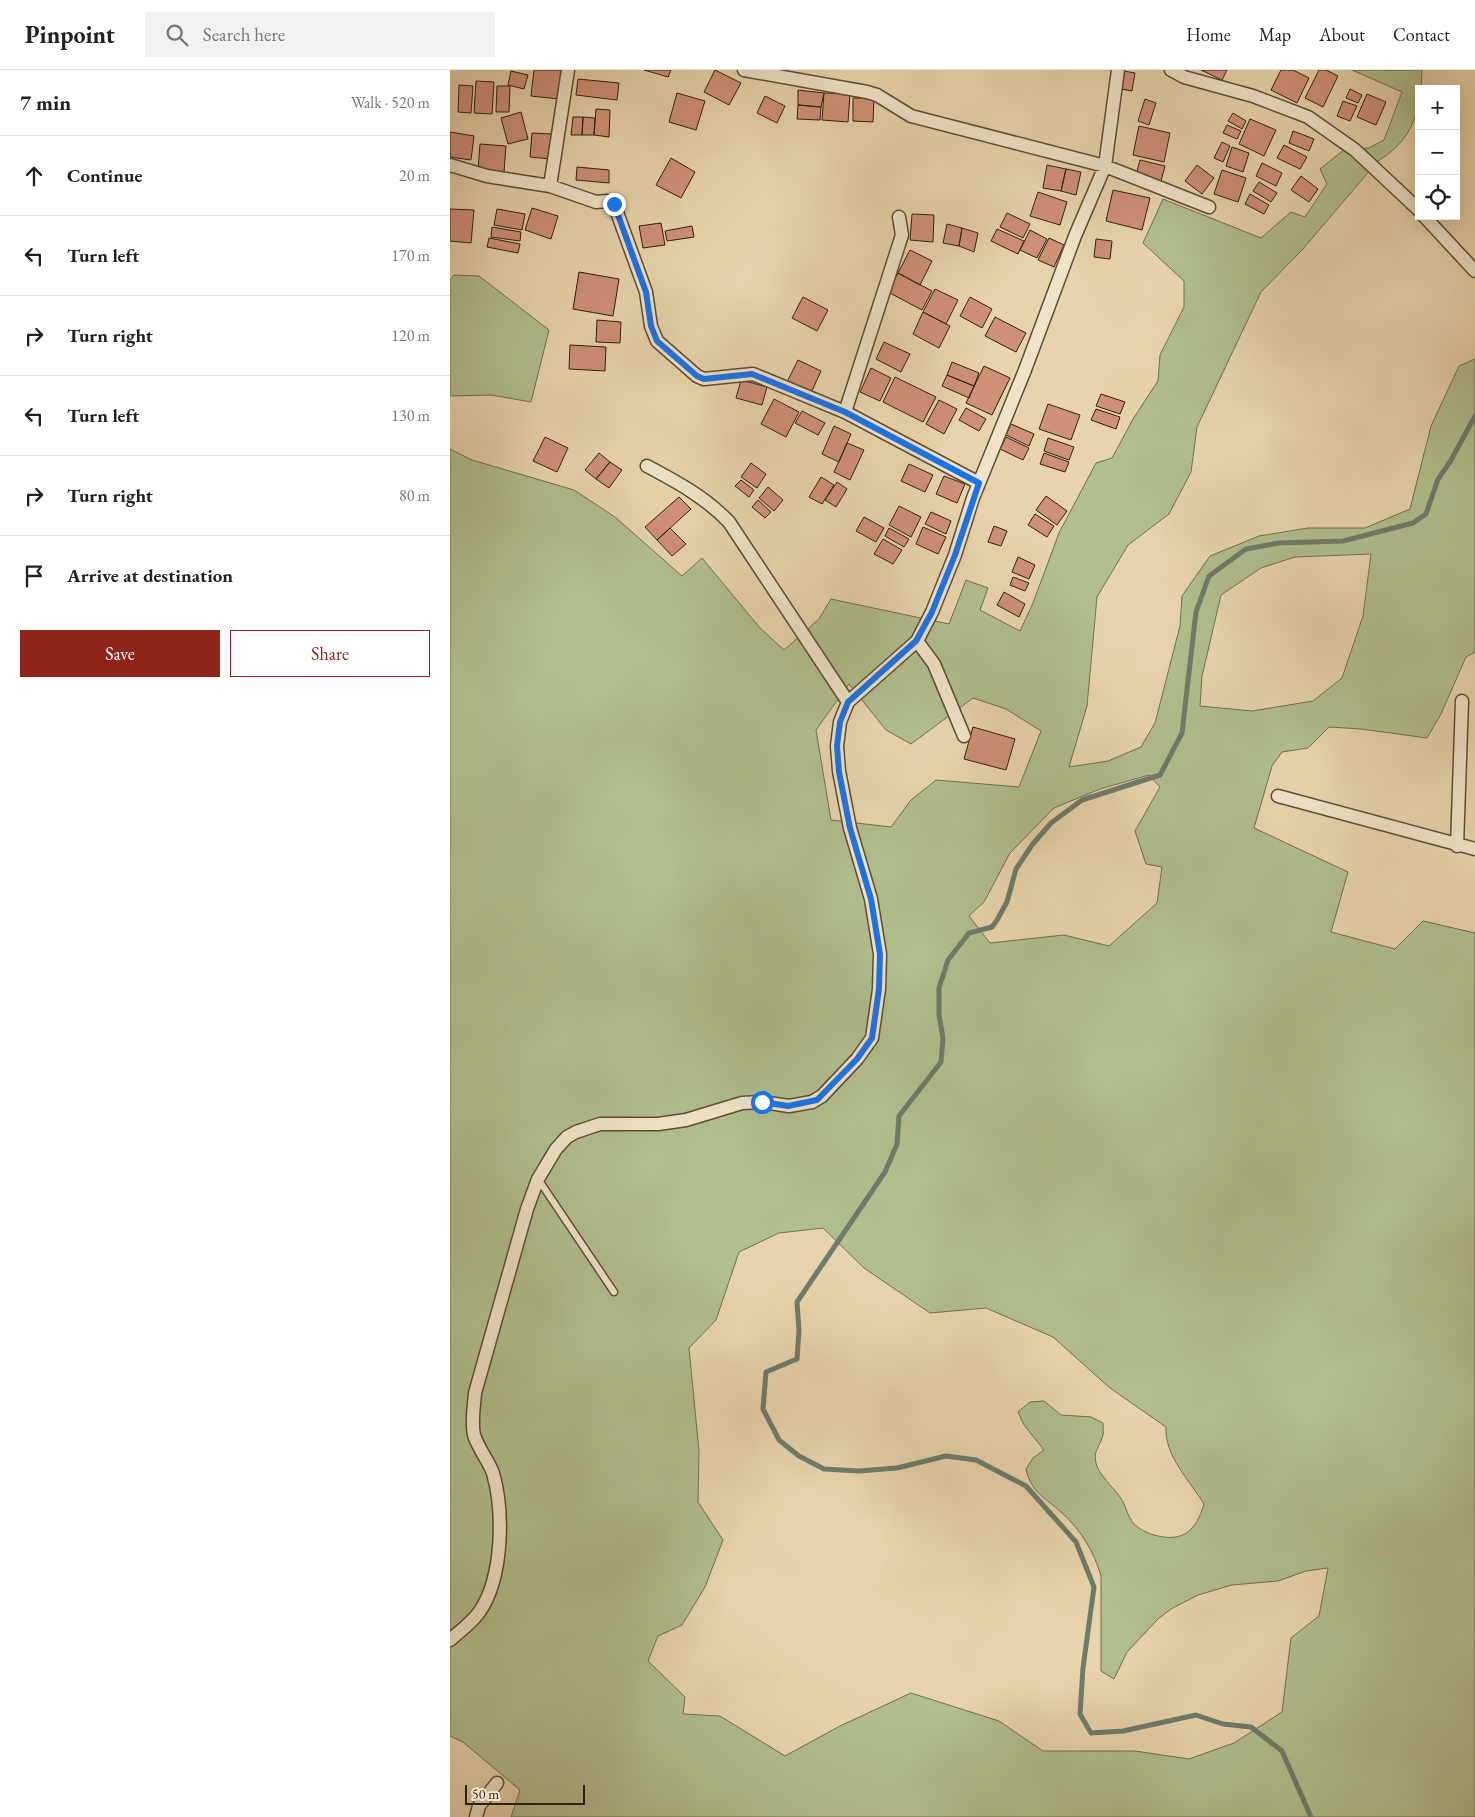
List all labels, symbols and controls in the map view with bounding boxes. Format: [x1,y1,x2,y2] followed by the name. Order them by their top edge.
[145,12,495,57] search box
[25,19,115,50] text: Pinpoint
[163,21,191,49] icon: search
[203,22,285,47] text: Search here
[1186,23,1231,46] text: Home
[1259,23,1291,46] text: Map
[1319,23,1365,46] text: About
[1393,23,1450,46] text: Contact
[1415,85,1460,220] map controls
[1415,85,1460,130] button: +
[20,89,71,116] text: 7 min
[351,92,430,113] text: Walk · 520 m
[1415,130,1460,175] button: −
[20,162,48,190] icon: ahead
[67,163,142,188] text: Continue
[399,165,430,186] text: 20 m
[1415,175,1460,220] button: locate
[603,193,626,216] route end
[20,242,48,270] icon: left
[67,243,139,268] text: Turn left
[391,245,430,266] text: 170 m
[20,322,48,350] icon: right
[67,323,153,348] text: Turn right
[391,325,430,346] text: 120 m
[20,402,48,430] icon: left
[67,403,139,428] text: Turn left
[391,405,430,426] text: 130 m
[20,482,48,510] icon: right
[67,483,153,508] text: Turn right
[399,485,430,506] text: 80 m
[20,562,48,590] icon: arrive
[67,563,233,588] text: Arrive at destination
[20,630,220,677] button: Save
[230,630,430,677] button: Share
[751,1091,774,1114] route start
[465,1782,585,1805] scale bar
[472,1785,499,1803] text: 50 m

